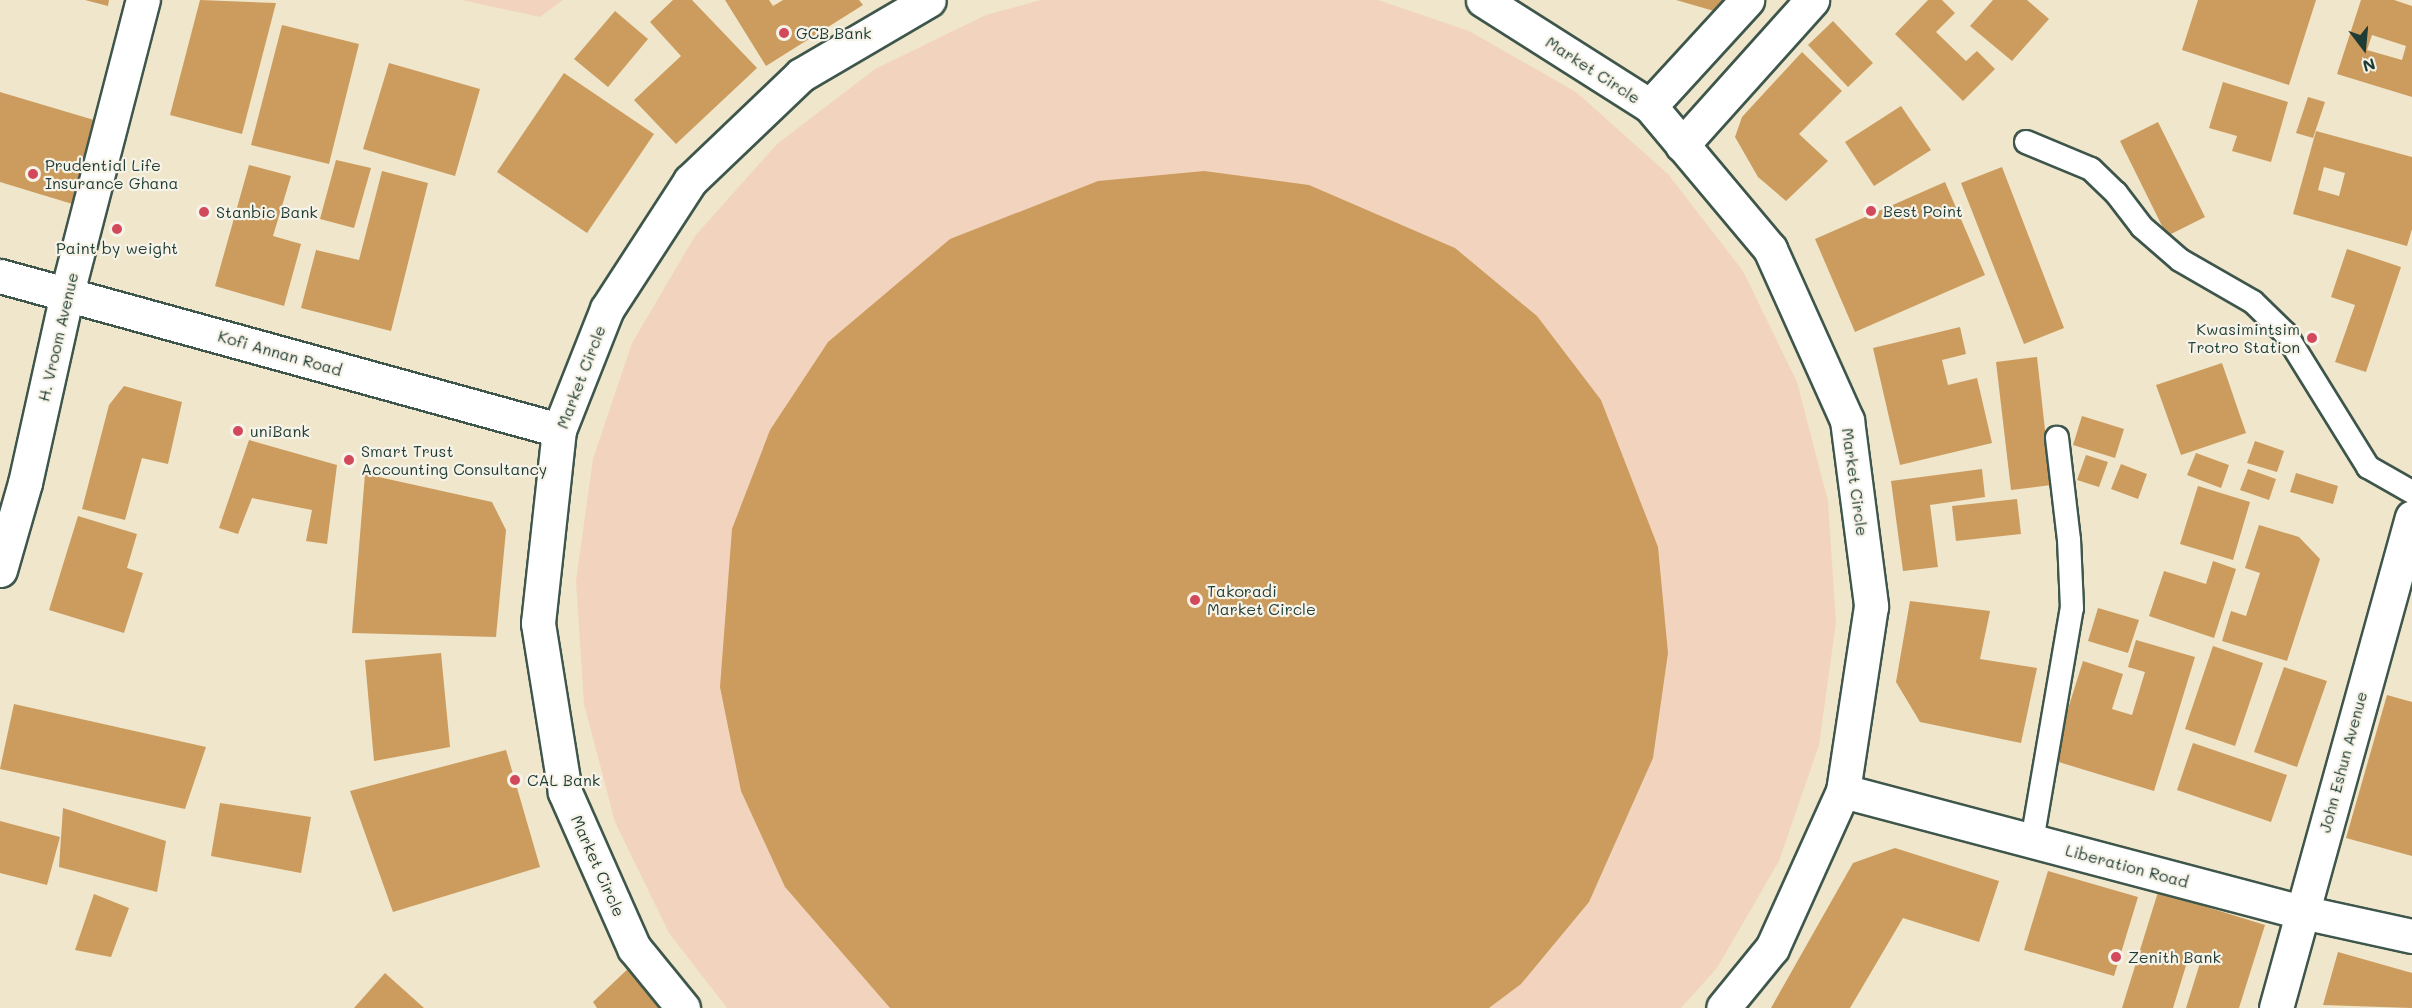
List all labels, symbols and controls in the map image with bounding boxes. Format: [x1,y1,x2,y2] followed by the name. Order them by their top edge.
[2334,18,2394,78] north arrow
[796,23,872,43] place label: GCB Bank
[777,26,791,40] marker: GCB Bank
[1542,32,1644,108] street label: Market Circle
[2360,54,2378,78] text: N
[45,155,178,193] place label: Prudential Life Insurance Ghana
[26,167,40,181] marker: Prudential Life Insurance Ghana
[1883,201,1963,221] place label: Best Point
[216,202,318,222] place label: Stanbic Bank
[1864,204,1878,218] marker: Best Point
[197,205,211,219] marker: Stanbic Bank
[110,222,124,236] marker: Paint by weight
[56,238,178,258] place label: Paint by weight
[34,271,82,403] street label: H. Vroom Avenue
[2188,319,2300,357] place label: Kwasimintsim Trotro Station
[553,323,609,431] street label: Market Circle
[216,326,344,380] street label: Kofi Annan Road
[2305,331,2319,345] marker: Kwasimintsim Trotro Station
[250,421,310,441] place label: uniBank
[231,424,245,438] marker: uniBank
[1838,427,1872,537] street label: Market Circle
[361,441,547,479] place label: Smart Trust Accounting Consultancy
[342,453,356,467] marker: Smart Trust Accounting Consultancy
[1207,581,1316,619] place label: Takoradi Market Circle
[1188,593,1202,607] marker: Takoradi Market Circle
[2315,689,2371,835] street label: John Eshun Avenue
[527,770,600,790] place label: CAL Bank
[508,773,522,787] marker: CAL Bank
[567,812,629,920] street label: Market Circle
[2063,840,2191,892] street label: Liberation Road
[2128,947,2221,967] place label: Zenith Bank
[2109,950,2123,964] marker: Zenith Bank

